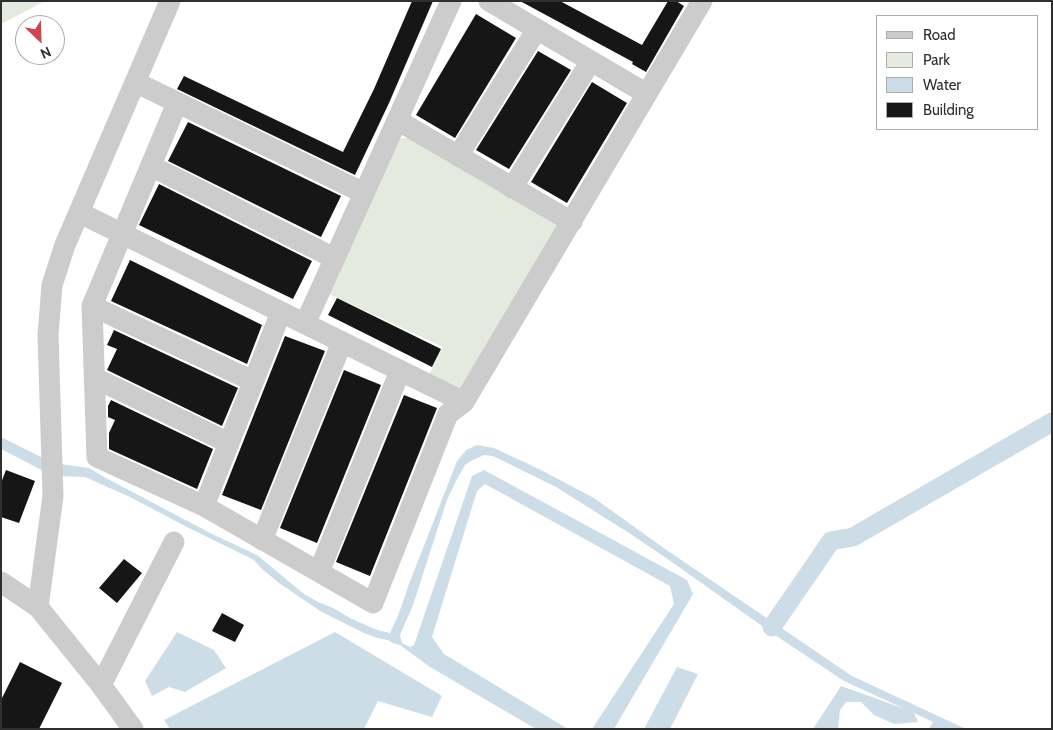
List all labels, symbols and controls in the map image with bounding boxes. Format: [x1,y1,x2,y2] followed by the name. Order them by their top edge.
[15,15,65,65] north arrow
[876,15,1038,130] legend
[923,26,956,44] text: Road
[38,43,54,63] text: N
[923,51,950,69] text: Park
[923,76,961,94] text: Water
[923,101,974,119] text: Building

